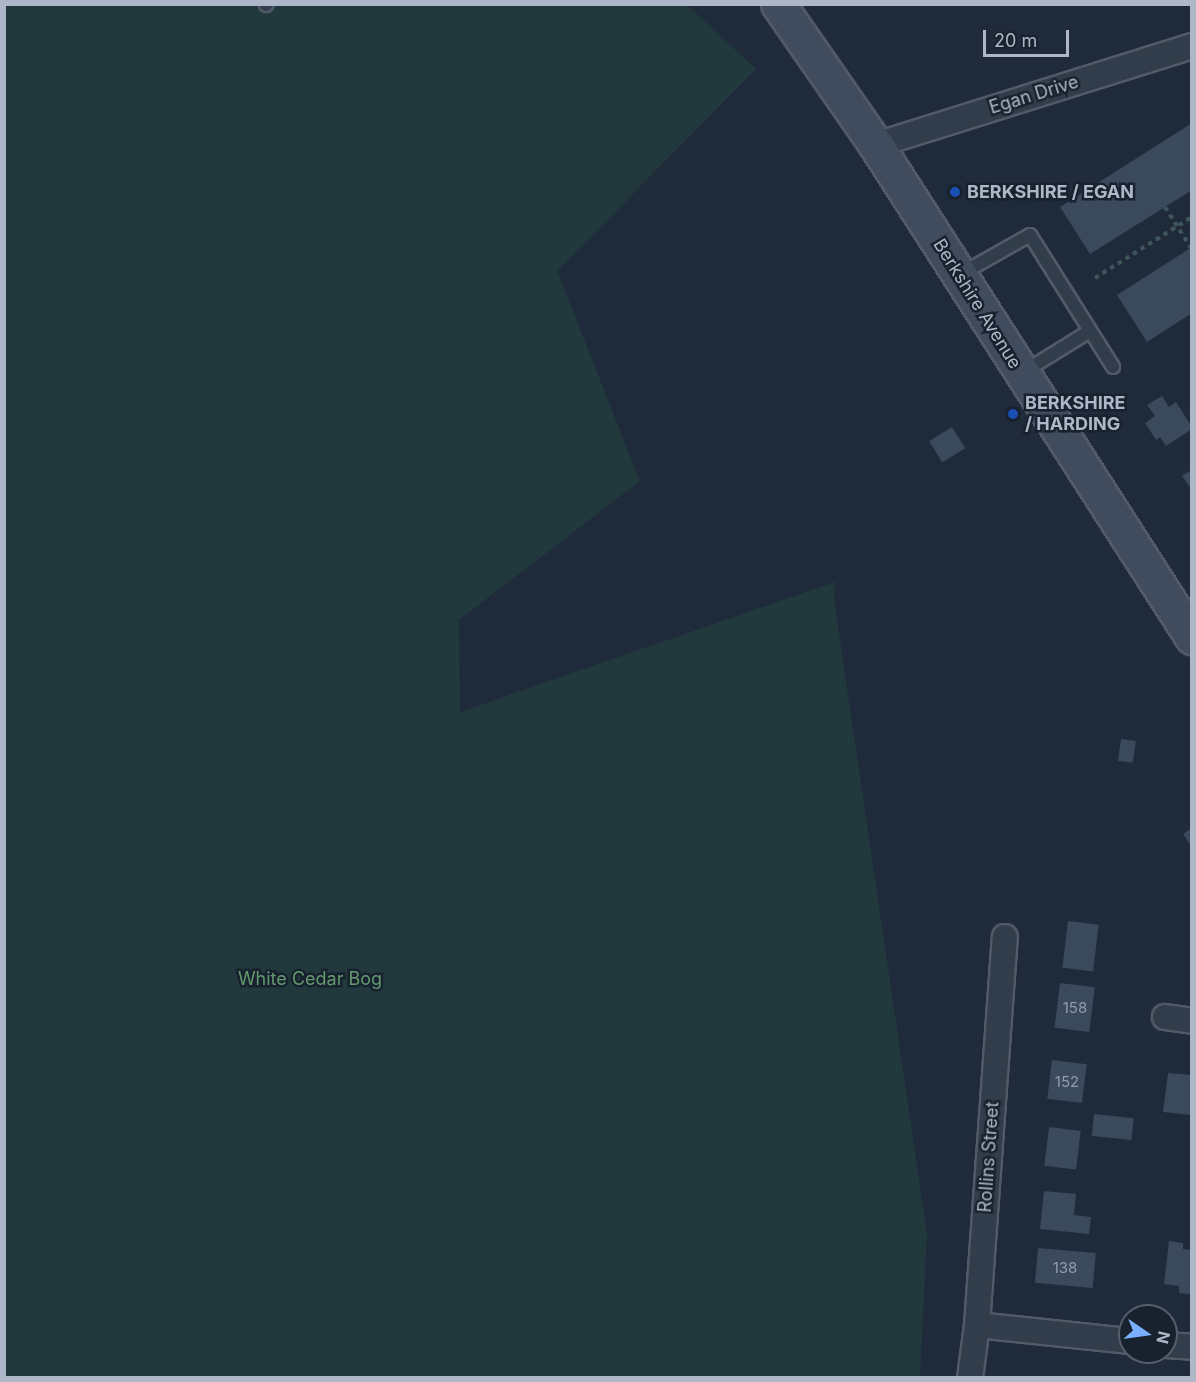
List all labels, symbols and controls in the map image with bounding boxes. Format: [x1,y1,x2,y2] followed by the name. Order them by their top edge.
[986,18,1072,56] scale bar
[994,30,1037,51] text: 20 m
[987,71,1081,119] street label: Egan Drive
[967,181,1134,203] place label: BERKSHIRE / EGAN
[948,185,962,199] marker: BERKSHIRE / EGAN
[928,235,1026,373] street label: Berkshire Avenue
[1025,393,1125,436] place label: BERKSHIRE / HARDING
[1006,407,1020,421] marker: BERKSHIRE / HARDING
[238,968,382,990] park label: White Cedar Bog
[1063,999,1087,1017] house number: 158
[1055,1073,1079,1091] house number: 152
[974,1101,1004,1213] street label: Rollins Street
[1053,1259,1077,1277] house number: 138
[1118,1304,1178,1364] north arrow
[1152,1329,1175,1346] text: N

